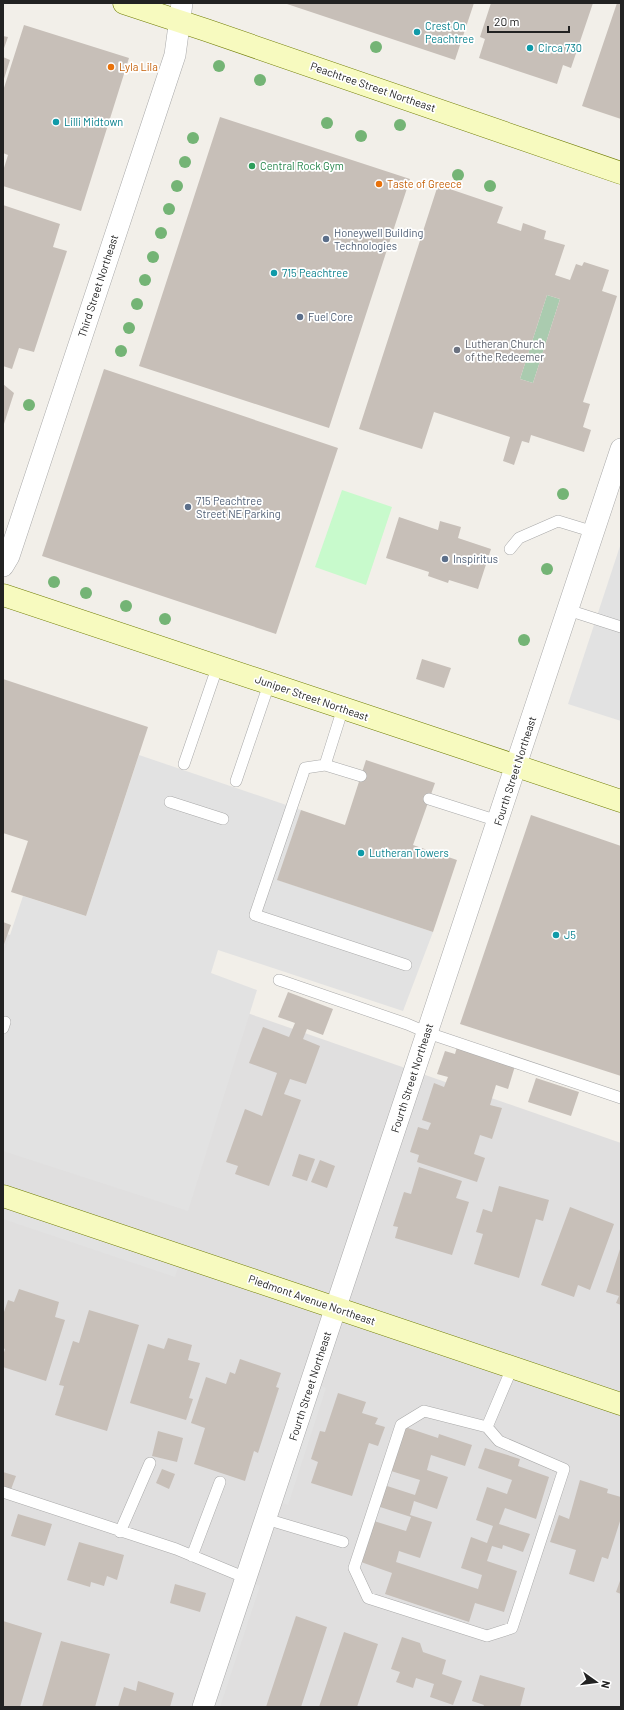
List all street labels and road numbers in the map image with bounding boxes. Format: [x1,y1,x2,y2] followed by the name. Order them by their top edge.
[309,59,438,114] street label: Peachtree Street Northeast
[75,233,120,339] street label: Third Street Northeast
[254,672,371,723] street label: Juniper Street Northeast
[491,714,538,827] street label: Fourth Street Northeast
[388,1021,435,1134] street label: Fourth Street Northeast
[247,1272,377,1327] street label: Piedmont Avenue Northeast
[286,1329,333,1442] street label: Fourth Street Northeast

